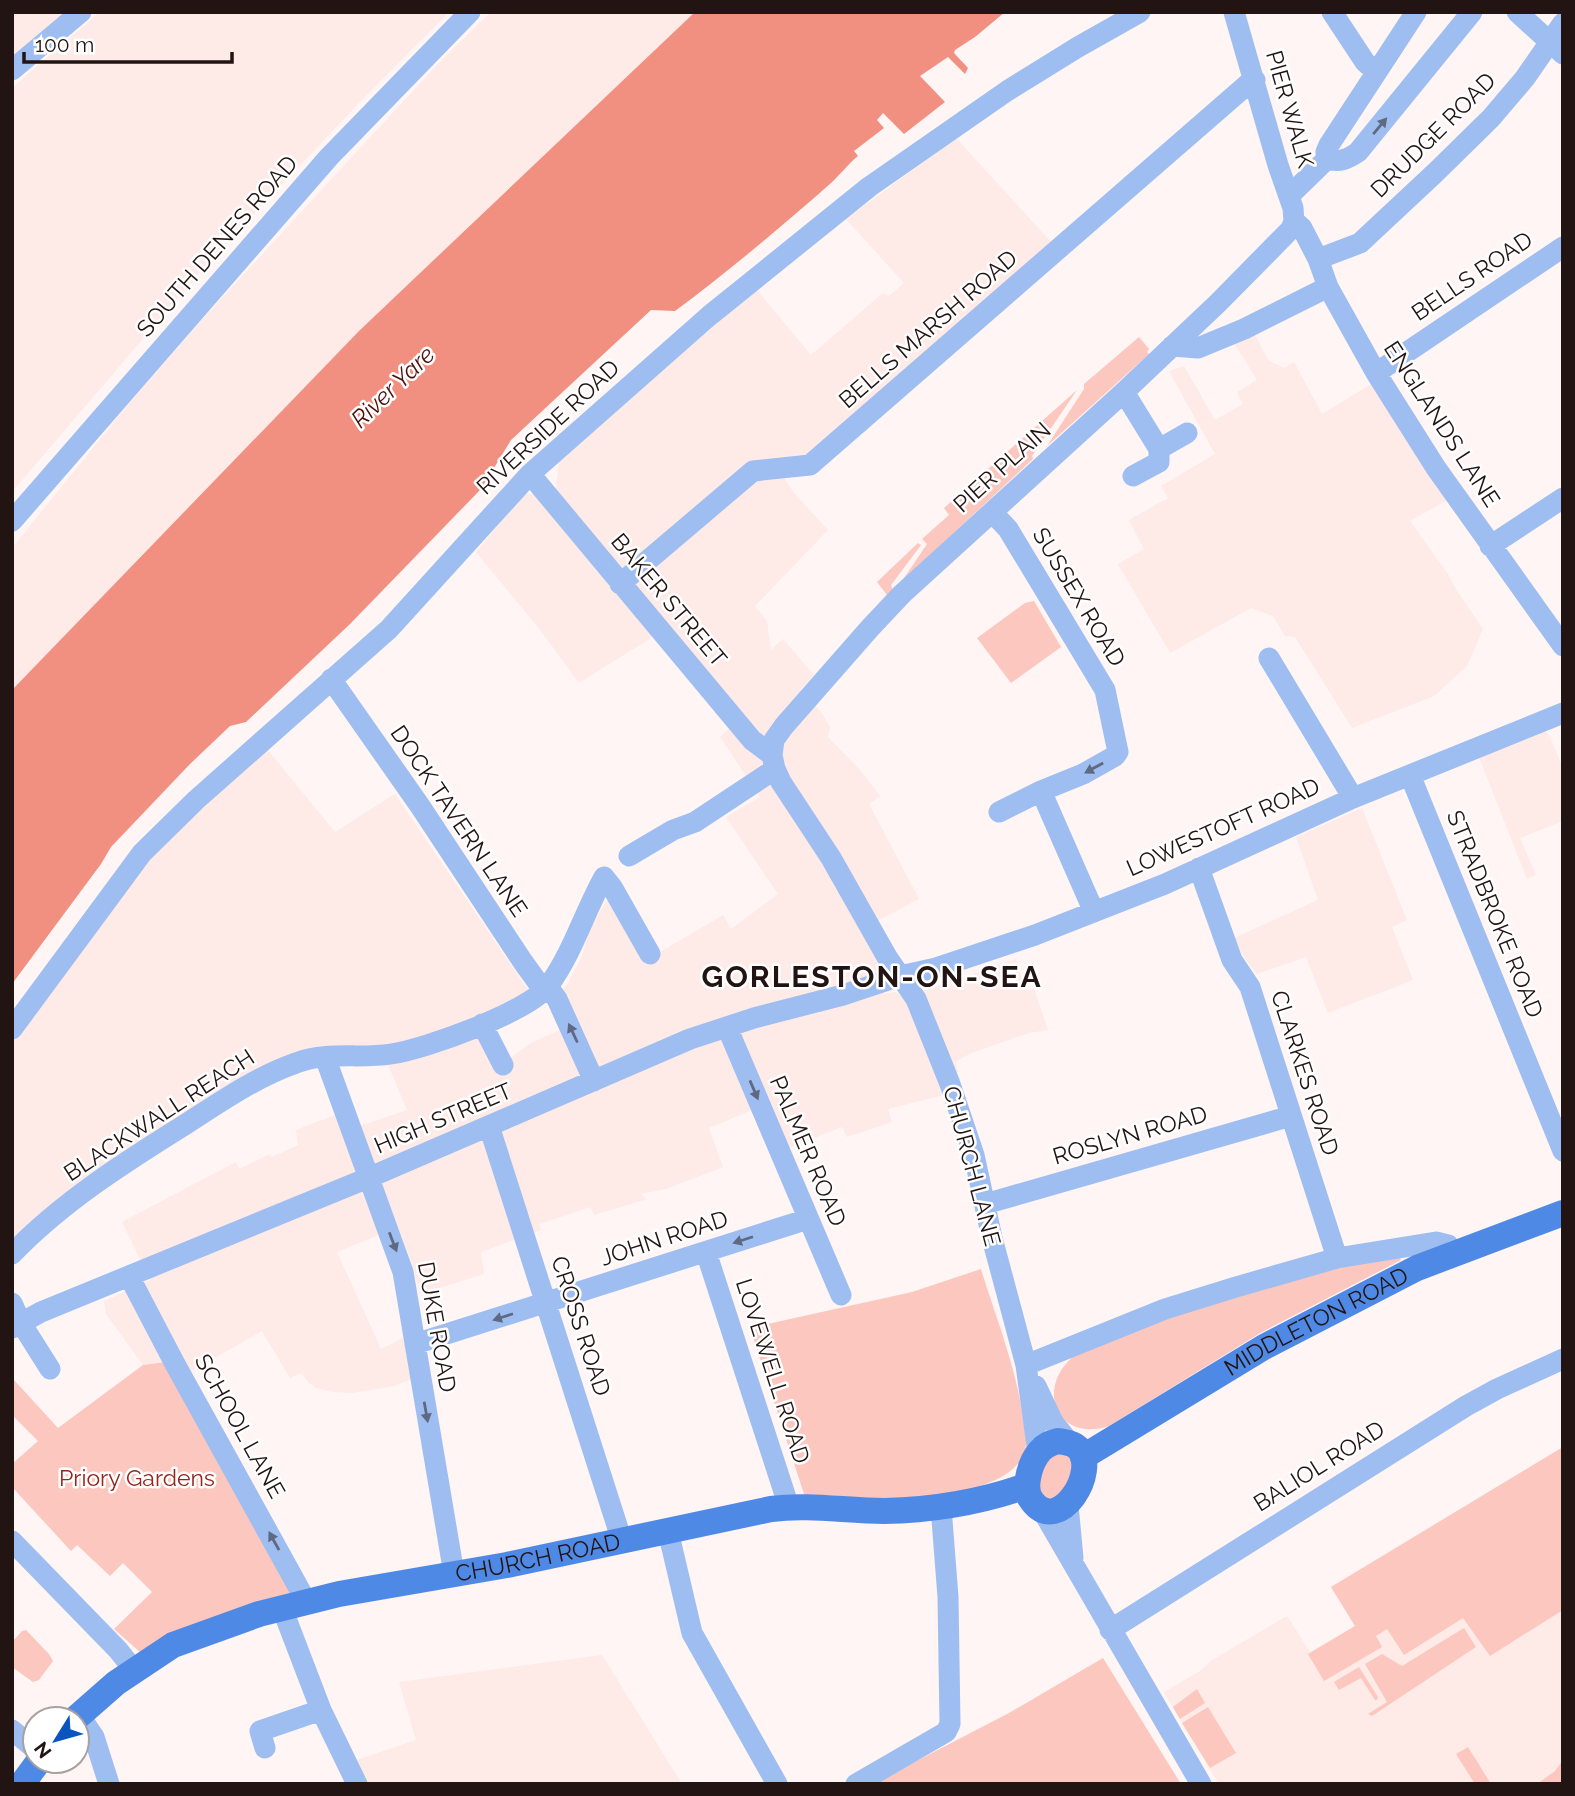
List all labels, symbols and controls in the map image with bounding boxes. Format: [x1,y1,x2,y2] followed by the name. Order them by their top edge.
[24,21,233,65] scale bar
[35,32,94,57] text: 100 m
[1261,47,1320,171] street label: PIER WALK
[1365,67,1501,203] street label: DRUDGE ROAD
[1372,117,1387,134] one-way arrow
[131,150,303,342] street label: SOUTH DENES ROAD
[1406,225,1537,326] street label: BELLS ROAD
[833,244,1022,413] street label: BELLS MARSH ROAD
[1379,336,1506,512] street label: ENGLANDS LANE
[345,340,441,434] water label: River Yare
[471,354,625,500] street label: RIVERSIDE ROAD
[947,416,1056,517] street label: PIER PLAIN
[1027,522,1131,671] street label: SUSSEX ROAD
[606,528,733,672] street label: BAKER STREET
[385,720,533,921] street label: DOCK TAVERN LANE
[1084,762,1104,774] one-way arrow
[1122,772,1324,881] street label: LOWESTOFT ROAD
[1442,806,1549,1021] street label: STRADBROKE ROAD
[701,959,1043,994] district label: GORLESTON-ON-SEA
[1266,987,1345,1159] street label: CLARKES ROAD
[567,1023,579,1043] one-way arrow
[59,1043,259,1186] street label: BLACKWALL REACH
[765,1071,852,1230] street label: PALMER ROAD
[370,1076,516,1159] street label: HIGH STREET
[748,1080,760,1100] one-way arrow
[938,1083,1007,1249] street label: CHURCH LANE
[1050,1100,1210,1169] street label: ROSLYN ROAD
[597,1204,731,1271] street label: JOHN ROAD
[387,1231,398,1252] one-way arrow
[733,1235,754,1246] one-way arrow
[546,1252,617,1399] street label: CROSS ROAD
[413,1259,462,1394] street label: DUKE ROAD
[1219,1261,1412,1381] street label: MIDDLETON ROAD
[731,1275,816,1467] street label: LOVEWELL ROAD
[492,1312,513,1322] one-way arrow
[190,1349,291,1503] street label: SCHOOL LANE
[421,1401,432,1423] one-way arrow
[1248,1415,1389,1517] street label: BALIOL ROAD
[59,1464,215,1491] park label: Priory Gardens
[453,1527,623,1587] street label: CHURCH ROAD
[268,1531,280,1551] one-way arrow
[21,1705,91,1775] north arrow
[29,1738,56,1763] text: N

